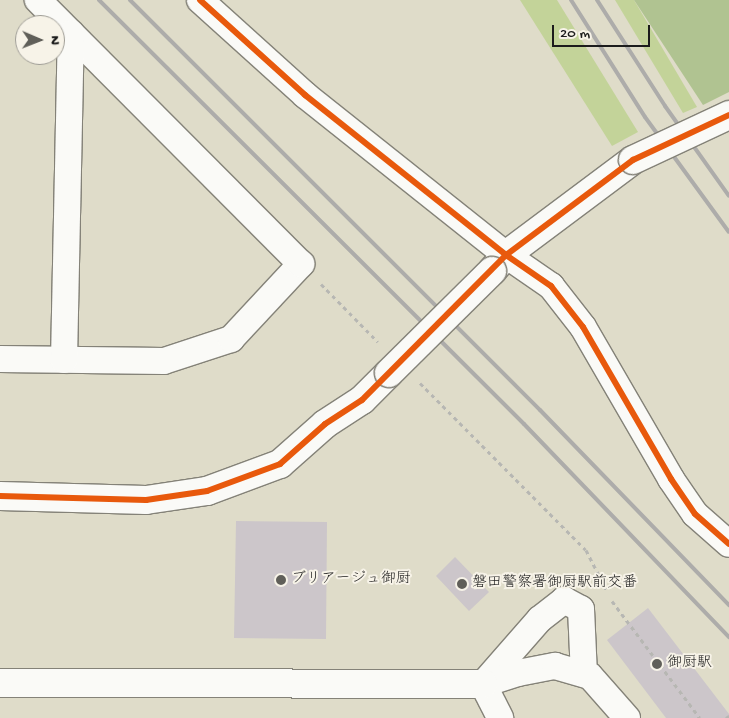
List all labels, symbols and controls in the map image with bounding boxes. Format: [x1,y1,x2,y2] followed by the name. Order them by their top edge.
[15,15,65,65] north arrow
[554,15,652,47] scale bar
[560,25,590,43] text: 20 m
[46,36,63,45] text: N
[291,571,410,589] place label: ブリアージュ御厨
[275,574,287,586] marker: ブリアージュ御厨
[472,575,637,593] place label: 磐田警察署御厨駅前交番
[456,578,468,590] marker: 磐田警察署御厨駅前交番
[667,655,712,673] place label: 御厨駅
[651,658,663,670] marker: 御厨駅

